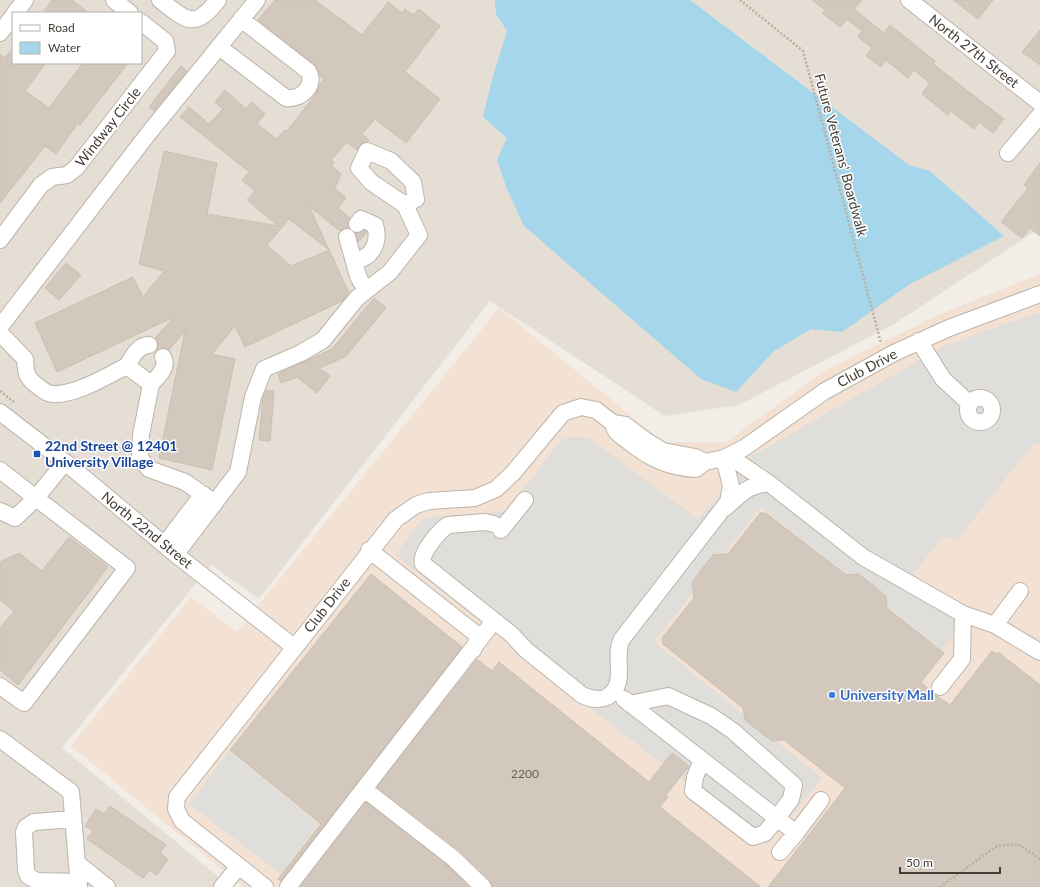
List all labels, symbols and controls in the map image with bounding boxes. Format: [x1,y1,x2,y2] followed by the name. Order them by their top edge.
[926,10,1023,91] street label: North 27th Street
[12,12,142,64] legend
[48,20,75,35] text: Road
[48,40,81,55] text: Water
[811,71,872,239] street label: Future Veterans' Boardwalk
[71,83,144,170] street label: Windway Circle
[834,345,900,390] street label: Club Drive
[45,437,177,470] place label: 22nd Street @ 12401 University Village
[32,449,42,459] marker: 22nd Street @ 12401 University Village
[98,488,196,572] street label: North 22nd Street
[300,574,353,636] street label: Club Drive
[840,686,934,703] place label: University Mall
[827,690,837,700] marker: University Mall
[511,766,539,781] house number: 2200
[900,849,1000,875] scale bar
[906,855,933,870] text: 50 m

